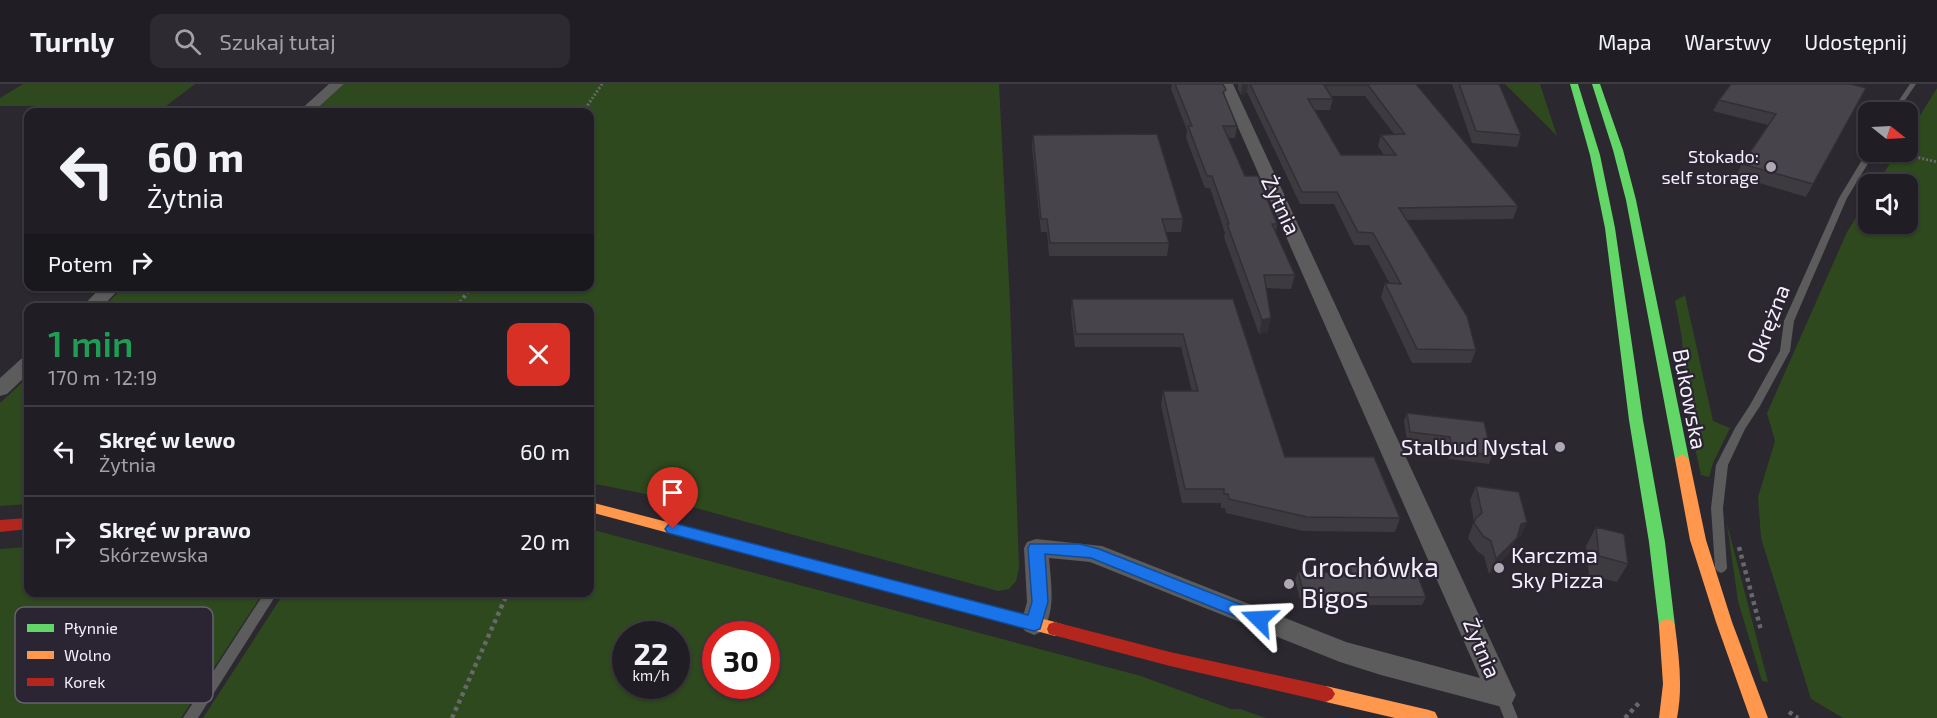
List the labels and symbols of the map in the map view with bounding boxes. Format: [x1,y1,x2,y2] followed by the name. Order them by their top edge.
[1858,102,1918,162] north arrow
[1661,145,1759,188] place label: Stokado: self storage
[1764,160,1778,174] marker: Stokado: self storage
[1257,171,1307,238] street label: Żytnia
[1740,281,1794,367] street label: Okrężna
[1668,346,1713,451] street label: Bukowska
[1401,433,1548,459] place label: Stalbud Nystal
[1553,440,1567,454] marker: Stalbud Nystal
[647,467,698,529] pin
[1511,541,1604,592] place label: Karczma Sky Pizza
[1301,550,1439,614] place label: Grochówka Bigos
[1492,561,1506,575] marker: Karczma Sky Pizza
[1282,577,1296,591] marker: Grochówka Bigos
[1227,587,1291,651] position arrow
[15,607,213,703] legend
[1459,614,1507,682] street label: Żytnia
[64,618,118,637] text: Płynnie
[702,621,780,699] speed limit sign: 30
[64,645,111,664] text: Wolno
[64,672,105,691] text: Korek

